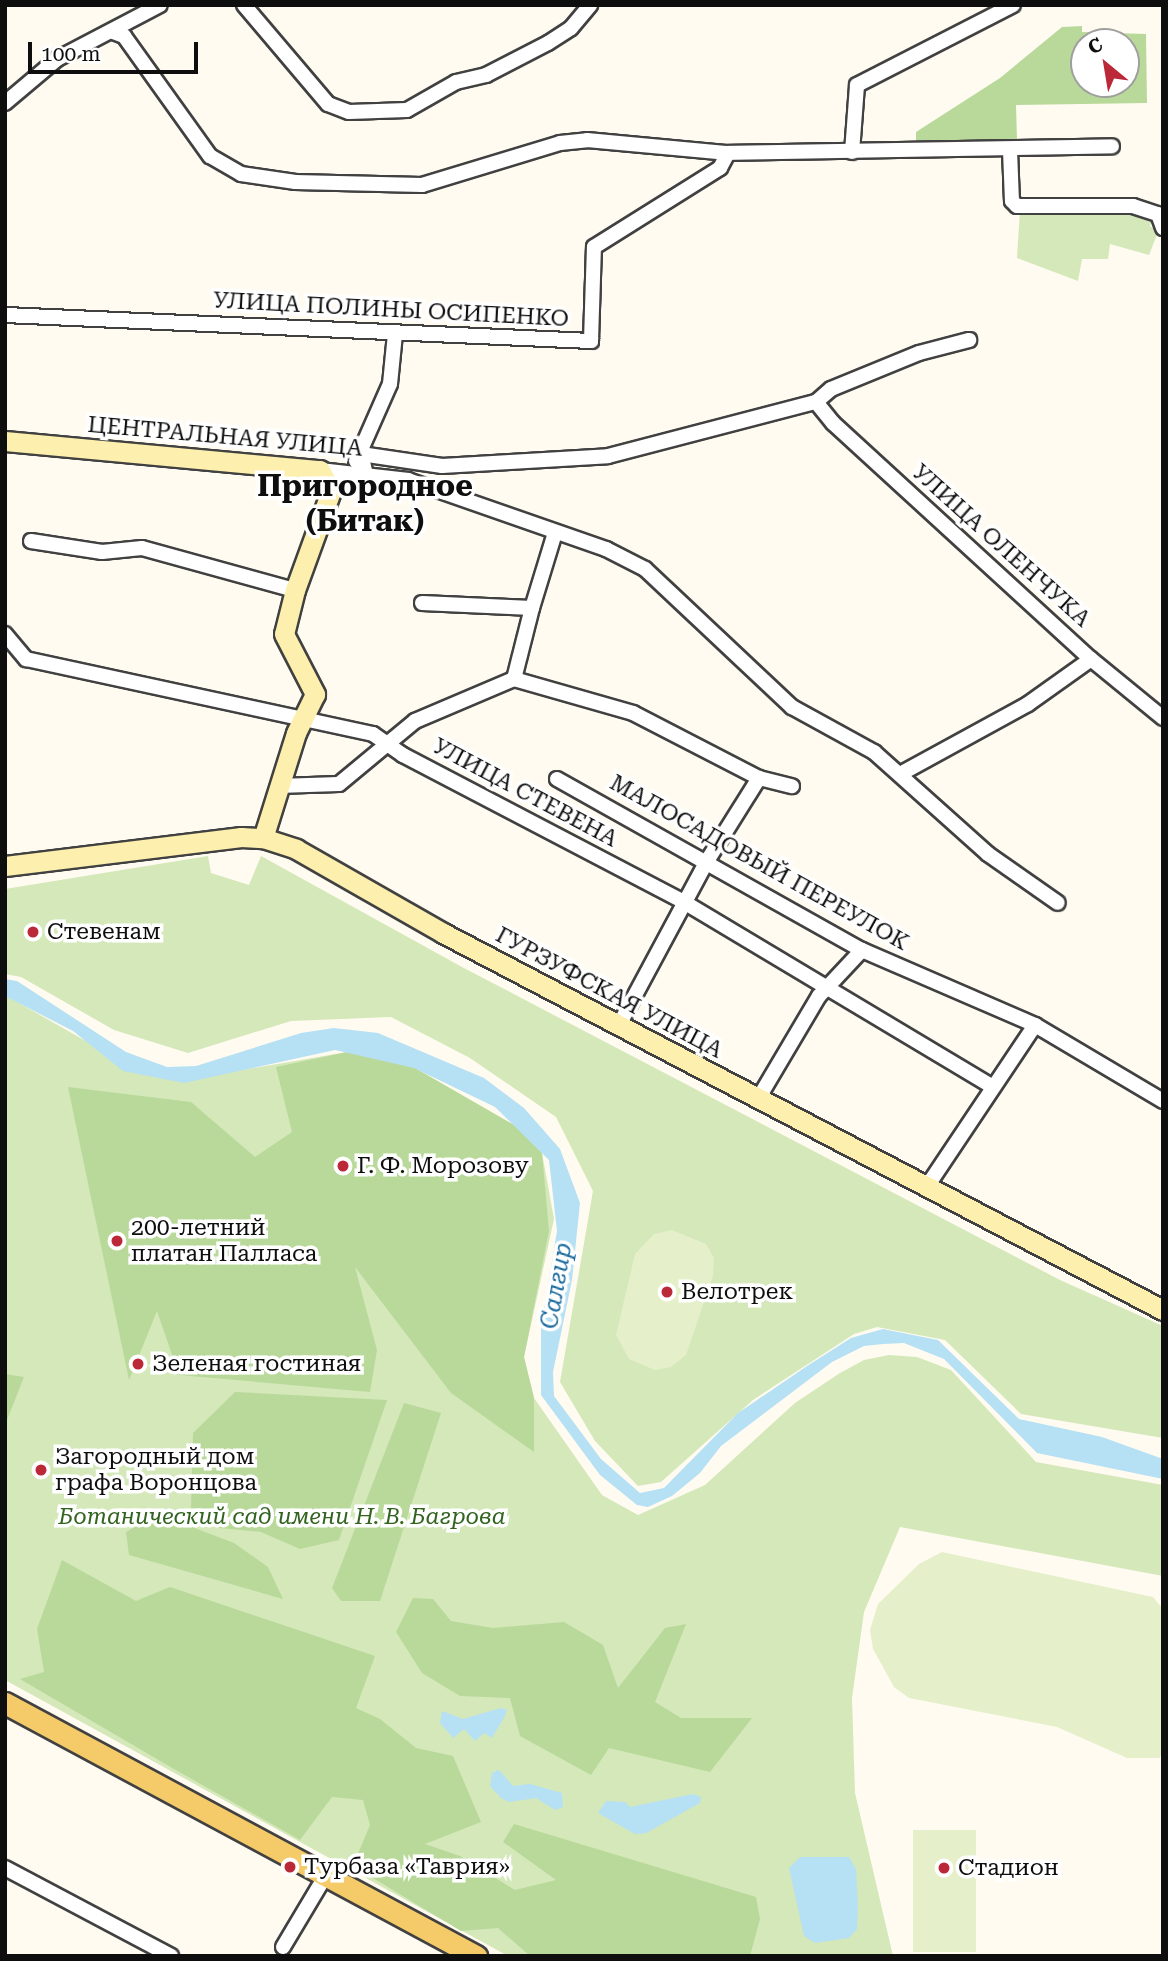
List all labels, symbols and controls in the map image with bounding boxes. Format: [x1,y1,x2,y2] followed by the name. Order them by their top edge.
[32,28,201,72] scale bar
[1070,28,1140,98] north arrow
[1084,33,1107,59] text: С
[41,42,101,66] text: 100 m
[212,287,570,333] street label: УЛИЦА ПОЛИНЫ ОСИПЕНКО
[86,411,364,463] street label: ЦЕНТРАЛЬНАЯ УЛИЦА
[906,459,1096,633] street label: УЛИЦА ОЛЕНЧУКА
[257,468,473,538] district label: Пригородное (Битак)
[428,733,622,853] street label: УЛИЦА СТЕВЕНА
[605,769,913,957] street label: МАЛОСАДОВЫЙ ПЕРЕУЛОК
[47,918,161,946] place label: Стевенам
[491,921,727,1065] street label: ГУРЗУФСКАЯ УЛИЦА
[25,924,41,940] marker: Стевенам
[357,1152,529,1180] place label: Г. Ф. Морозову
[335,1158,351,1174] marker: Г. Ф. Морозову
[131,1214,317,1268] place label: 200-летний платан Палласа
[109,1233,125,1249] marker: 200-летний платан Палласа
[535,1241,579,1331] water label: Салгир
[681,1278,793,1306] place label: Велотрек
[659,1284,675,1300] marker: Велотрек
[152,1350,361,1378] place label: Зеленая гостиная
[130,1356,146,1372] marker: Зеленая гостиная
[55,1443,257,1497] place label: Загородный дом графа Воронцова
[33,1462,49,1478] marker: Загородный дом графа Воронцова
[58,1503,506,1531] park label: Ботанический сад имени Н. В. Багрова
[304,1853,510,1881] place label: Турбаза «Таврия»
[958,1854,1059,1882] place label: Стадион
[282,1859,298,1875] marker: Турбаза «Таврия»
[936,1860,952,1876] marker: Стадион

